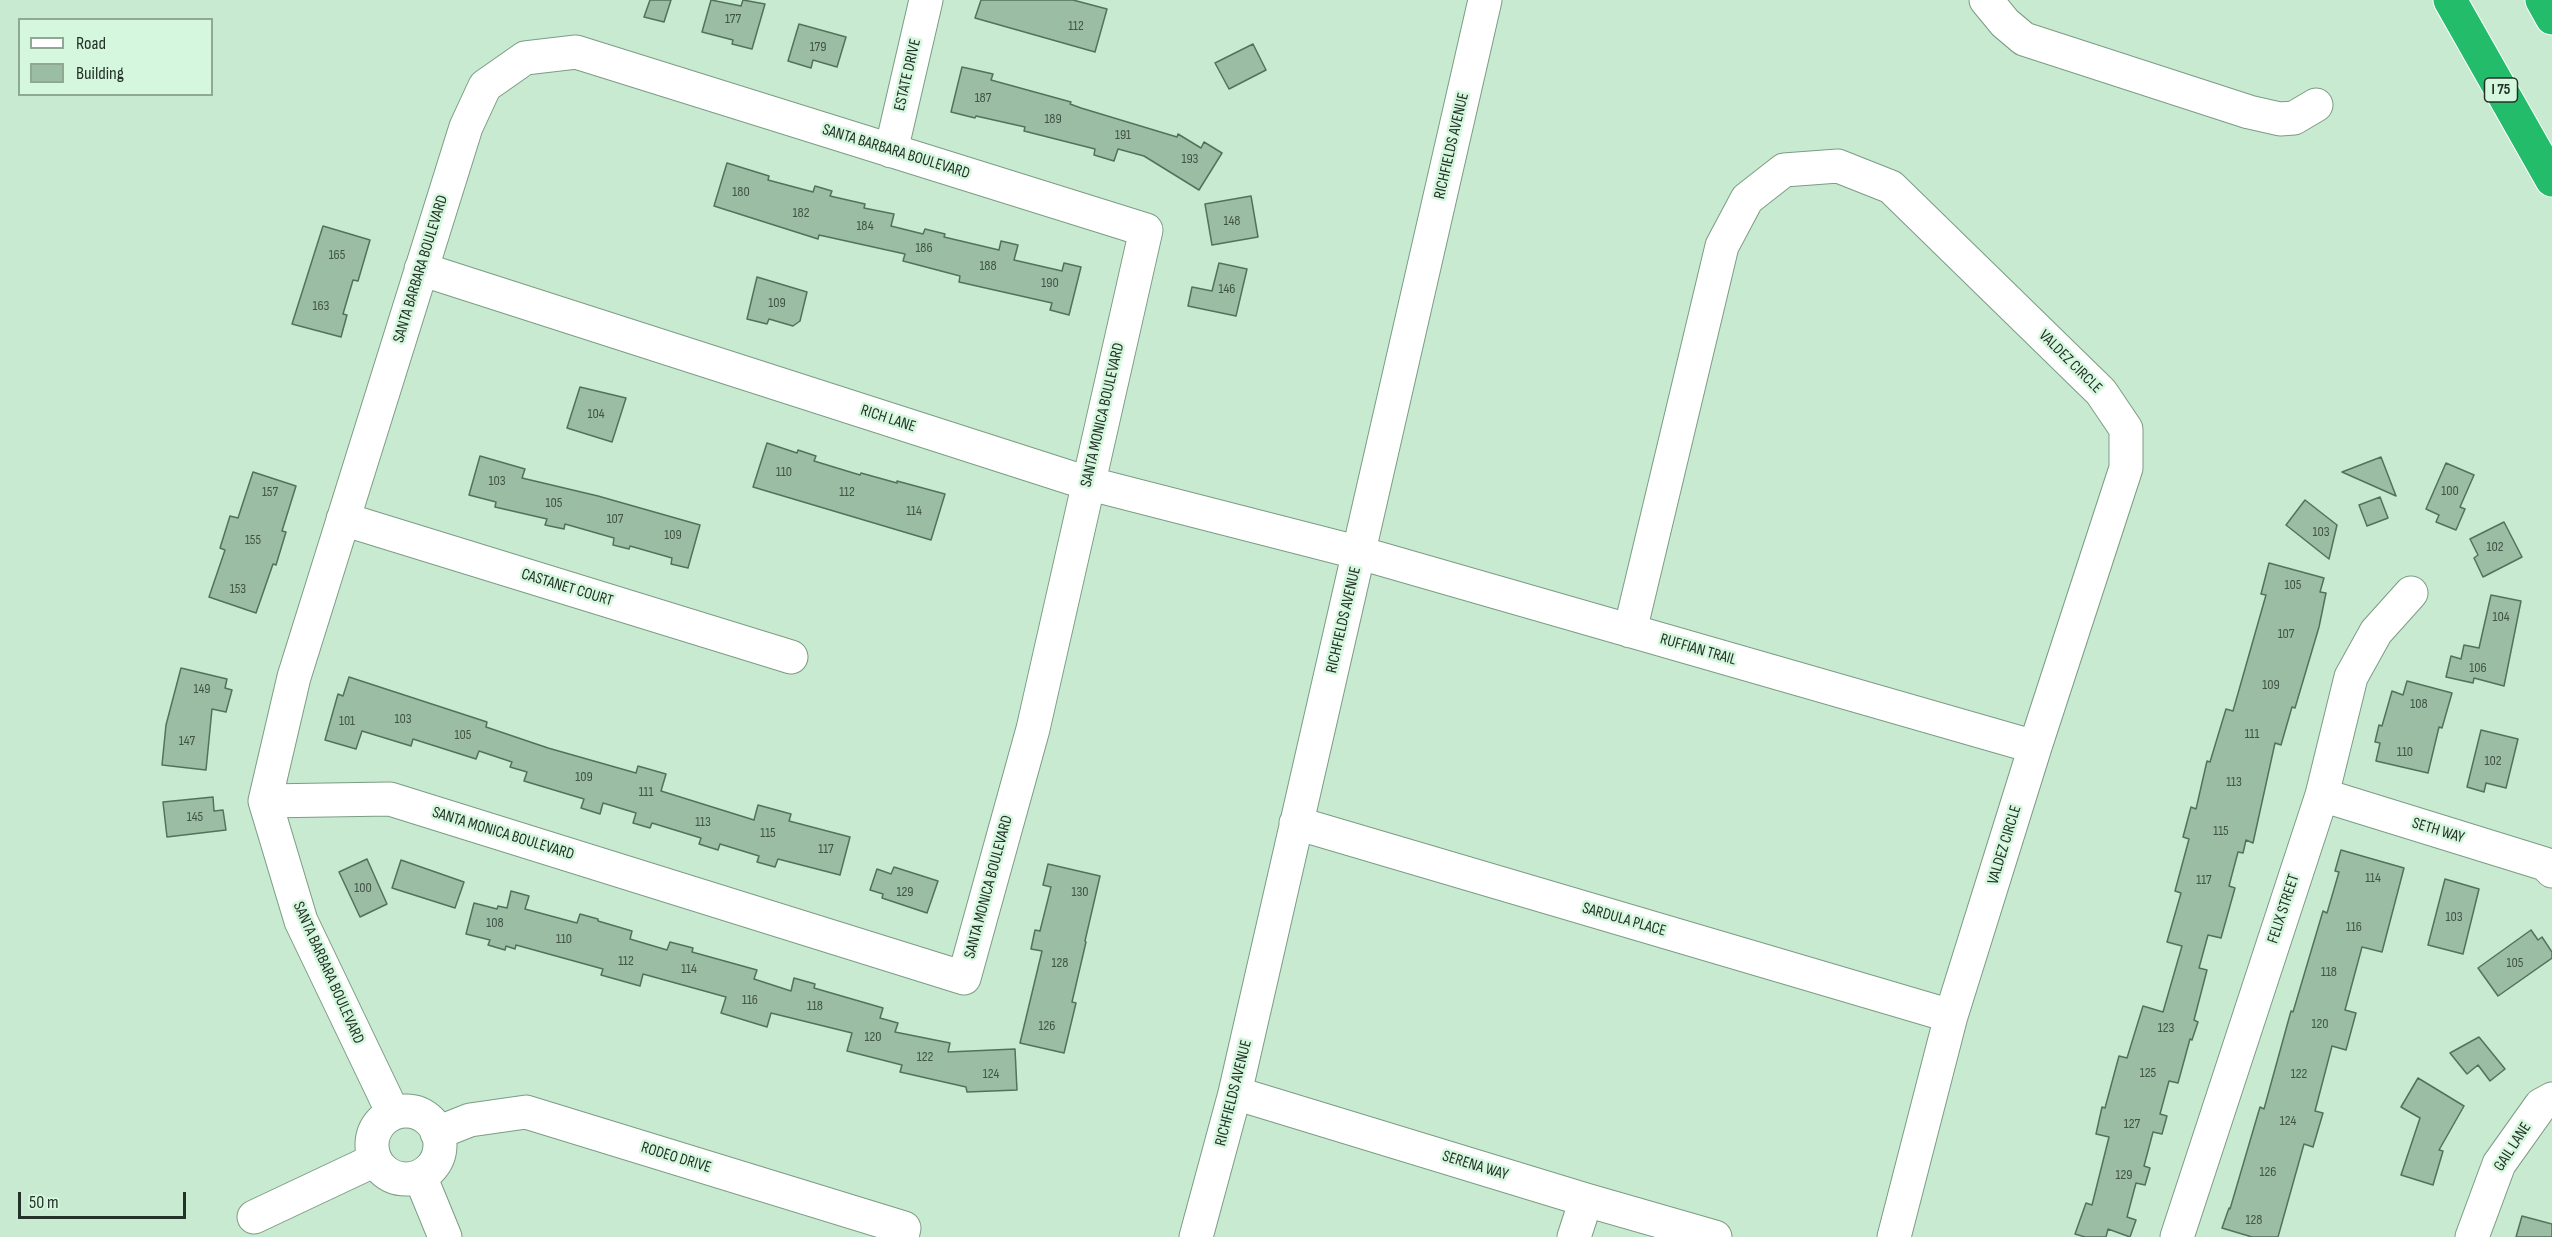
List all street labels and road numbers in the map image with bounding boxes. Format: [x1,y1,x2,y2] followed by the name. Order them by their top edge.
[890,37,926,113] street label: ESTATE DRIVE
[2484,78,2518,102] road number: I 75
[1430,91,1474,201] street label: RICHFIELDS AVENUE
[820,120,972,184] street label: SANTA BARBARA BOULEVARD
[389,193,453,345] street label: SANTA BARBARA BOULEVARD
[2034,326,2106,398] street label: VALDEZ CIRCLE
[1077,341,1129,489] street label: SANTA MONICA BOULEVARD
[858,401,918,437] street label: RICH LANE
[519,565,615,611] street label: CASTANET COURT
[1322,565,1366,675] street label: RICHFIELDS AVENUE
[1658,630,1738,670] street label: RUFFIAN TRAIL
[430,803,576,865] street label: SANTA MONICA BOULEVARD
[1984,803,2026,887] street label: VALDEZ CIRCLE
[961,813,1017,961] street label: SANTA MONICA BOULEVARD
[2410,814,2466,848] street label: SETH WAY
[2264,872,2304,946] street label: FELIX STREET
[288,899,368,1047] street label: SANTA BARBARA BOULEVARD
[1580,899,1668,941] street label: SARDULA PLACE
[1212,1038,1256,1148] street label: RICHFIELDS AVENUE
[2490,1119,2536,1175] street label: GAIL LANE
[639,1138,713,1178] street label: RODEO DRIVE
[1440,1147,1510,1185] street label: SERENA WAY

